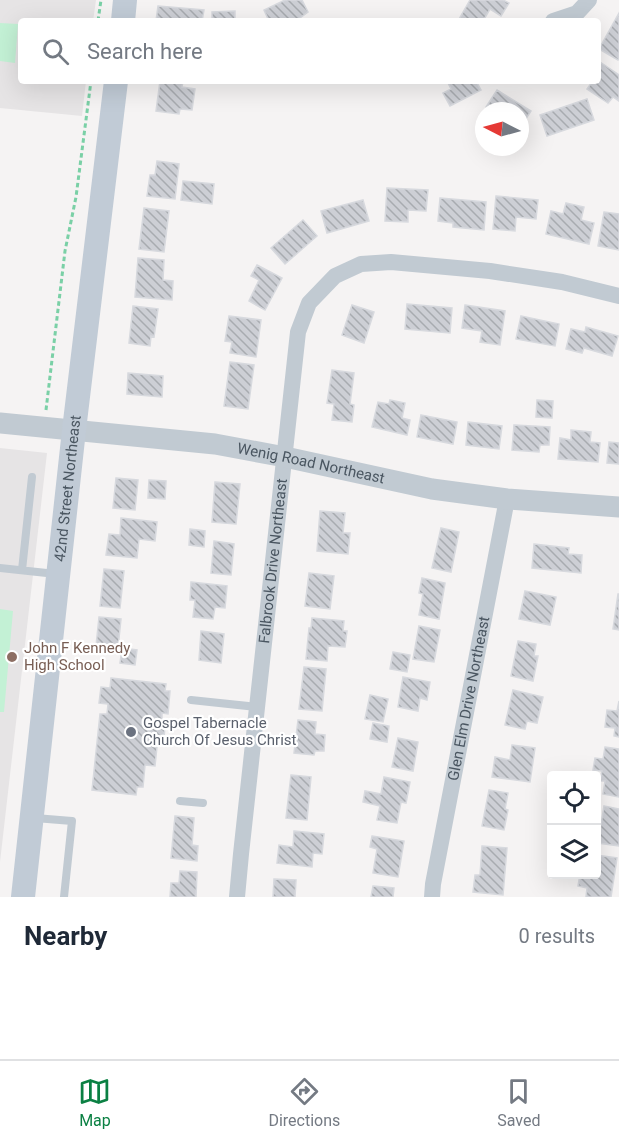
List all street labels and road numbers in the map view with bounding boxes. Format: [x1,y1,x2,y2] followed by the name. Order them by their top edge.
[51,414,85,563] street label: 42nd Street Northeast
[236,439,386,487] street label: Wenig Road Northeast
[255,477,291,644] street label: Falbrook Drive Northeast
[444,615,493,782] street label: Glen Elm Drive Northeast

